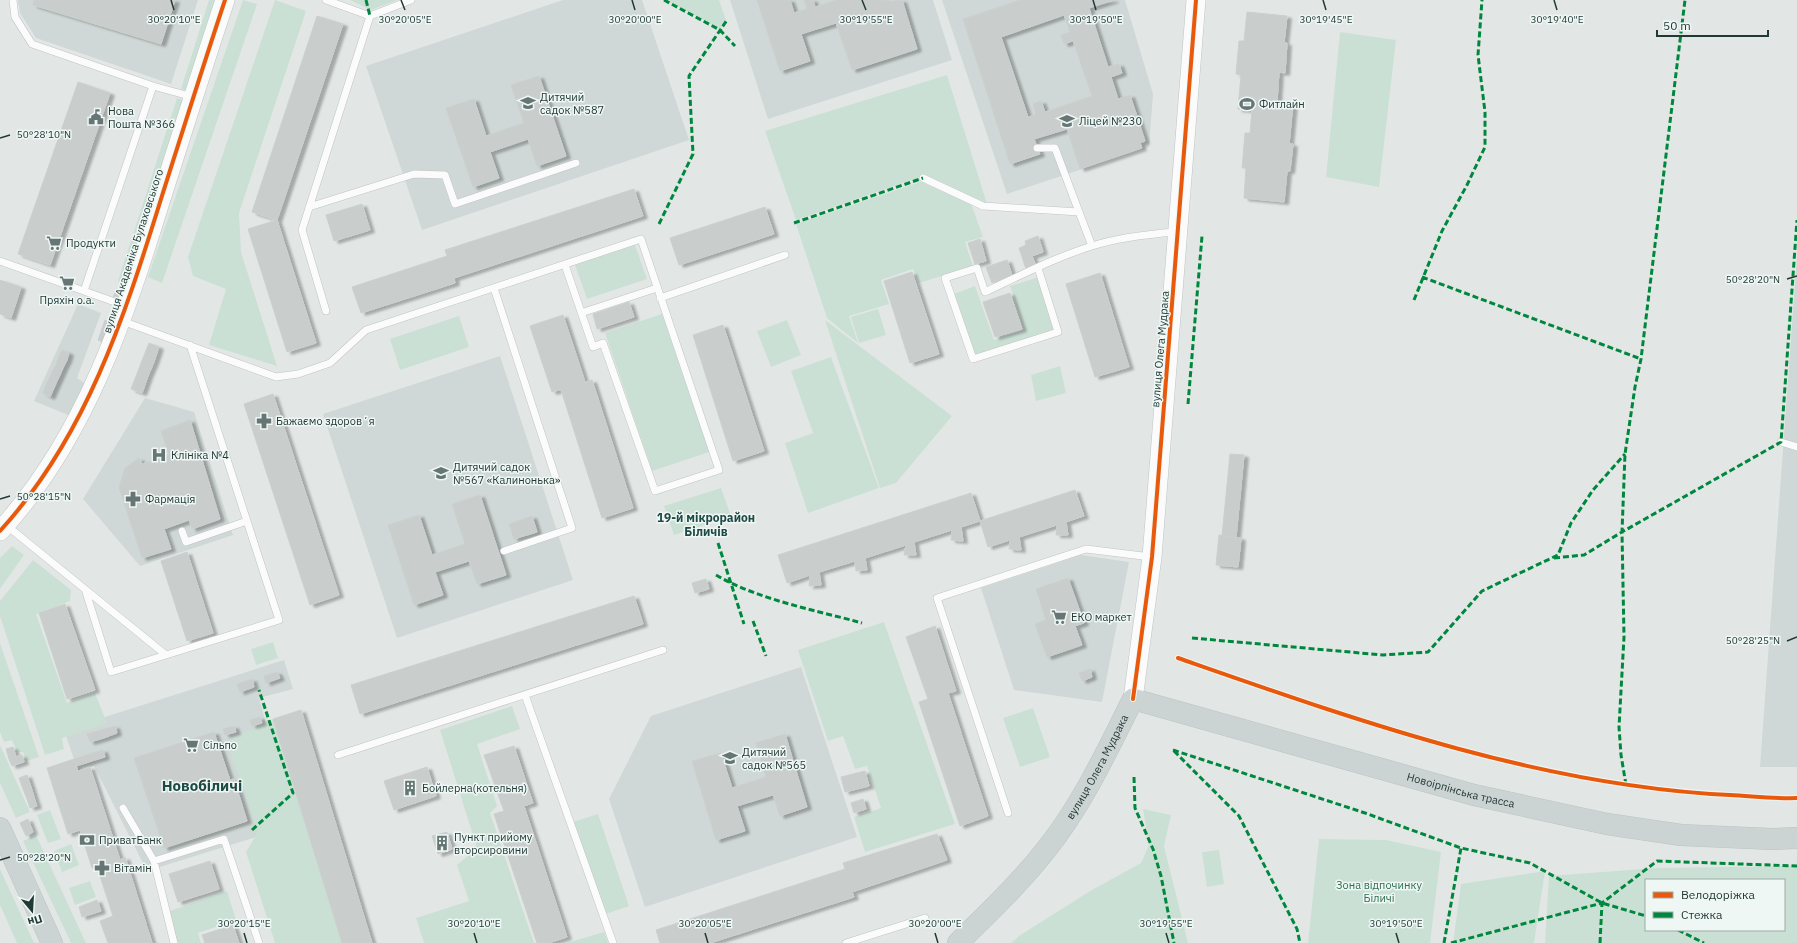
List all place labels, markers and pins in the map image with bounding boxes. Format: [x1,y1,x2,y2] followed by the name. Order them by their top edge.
[540,90,604,117] place label: Дитячий садок №587
[519,94,537,112] school or university icon: Дитячий садок №587
[1238,95,1256,113] sports icon: Фитлайн
[1259,97,1305,111] place label: Фитлайн
[108,104,175,131] place label: Нова Пошта №366
[87,108,105,126] public building icon: Нова Пошта №366
[1058,112,1076,130] school or university icon: Ліцей №230
[1079,114,1142,128] place label: Ліцей №230
[45,234,63,252] supermarket icon: Продукти
[66,236,116,250] place label: Продукти
[58,274,76,292] supermarket icon: Пряхін о.а.
[39,293,95,307] place label: Пряхін о.а.
[255,412,273,430] pharmacy icon: Бажаємо здоровʼя
[276,414,375,428] place label: Бажаємо здоровʼя
[150,446,168,464] hospital icon: Клініка №4
[171,448,229,462] place label: Клініка №4
[453,460,561,487] place label: Дитячий садок №567 «Калинонька»
[432,464,450,482] school or university icon: Дитячий садок №567 «Калинонька»
[124,490,142,508] pharmacy icon: Фармація
[145,492,195,506] place label: Фармація
[1050,608,1068,626] supermarket icon: ЕКО маркет
[1071,610,1132,624] place label: ЕКО маркет
[182,736,200,754] supermarket icon: Сільпо
[203,738,237,752] place label: Сільпо
[742,745,806,772] place label: Дитячий садок №565
[721,749,739,767] school or university icon: Дитячий садок №565
[401,779,419,797] building icon: Бойлерна(котельня)
[422,781,527,795] place label: Бойлерна(котельня)
[454,830,533,857] place label: Пункт прийому вторсировини
[78,831,96,849] bank icon: ПриватБанк
[99,833,162,847] place label: ПриватБанк
[433,834,451,852] building icon: Пункт прийому вторсировини
[93,859,111,877] pharmacy icon: Вітамін
[114,861,152,875] place label: Вітамін

